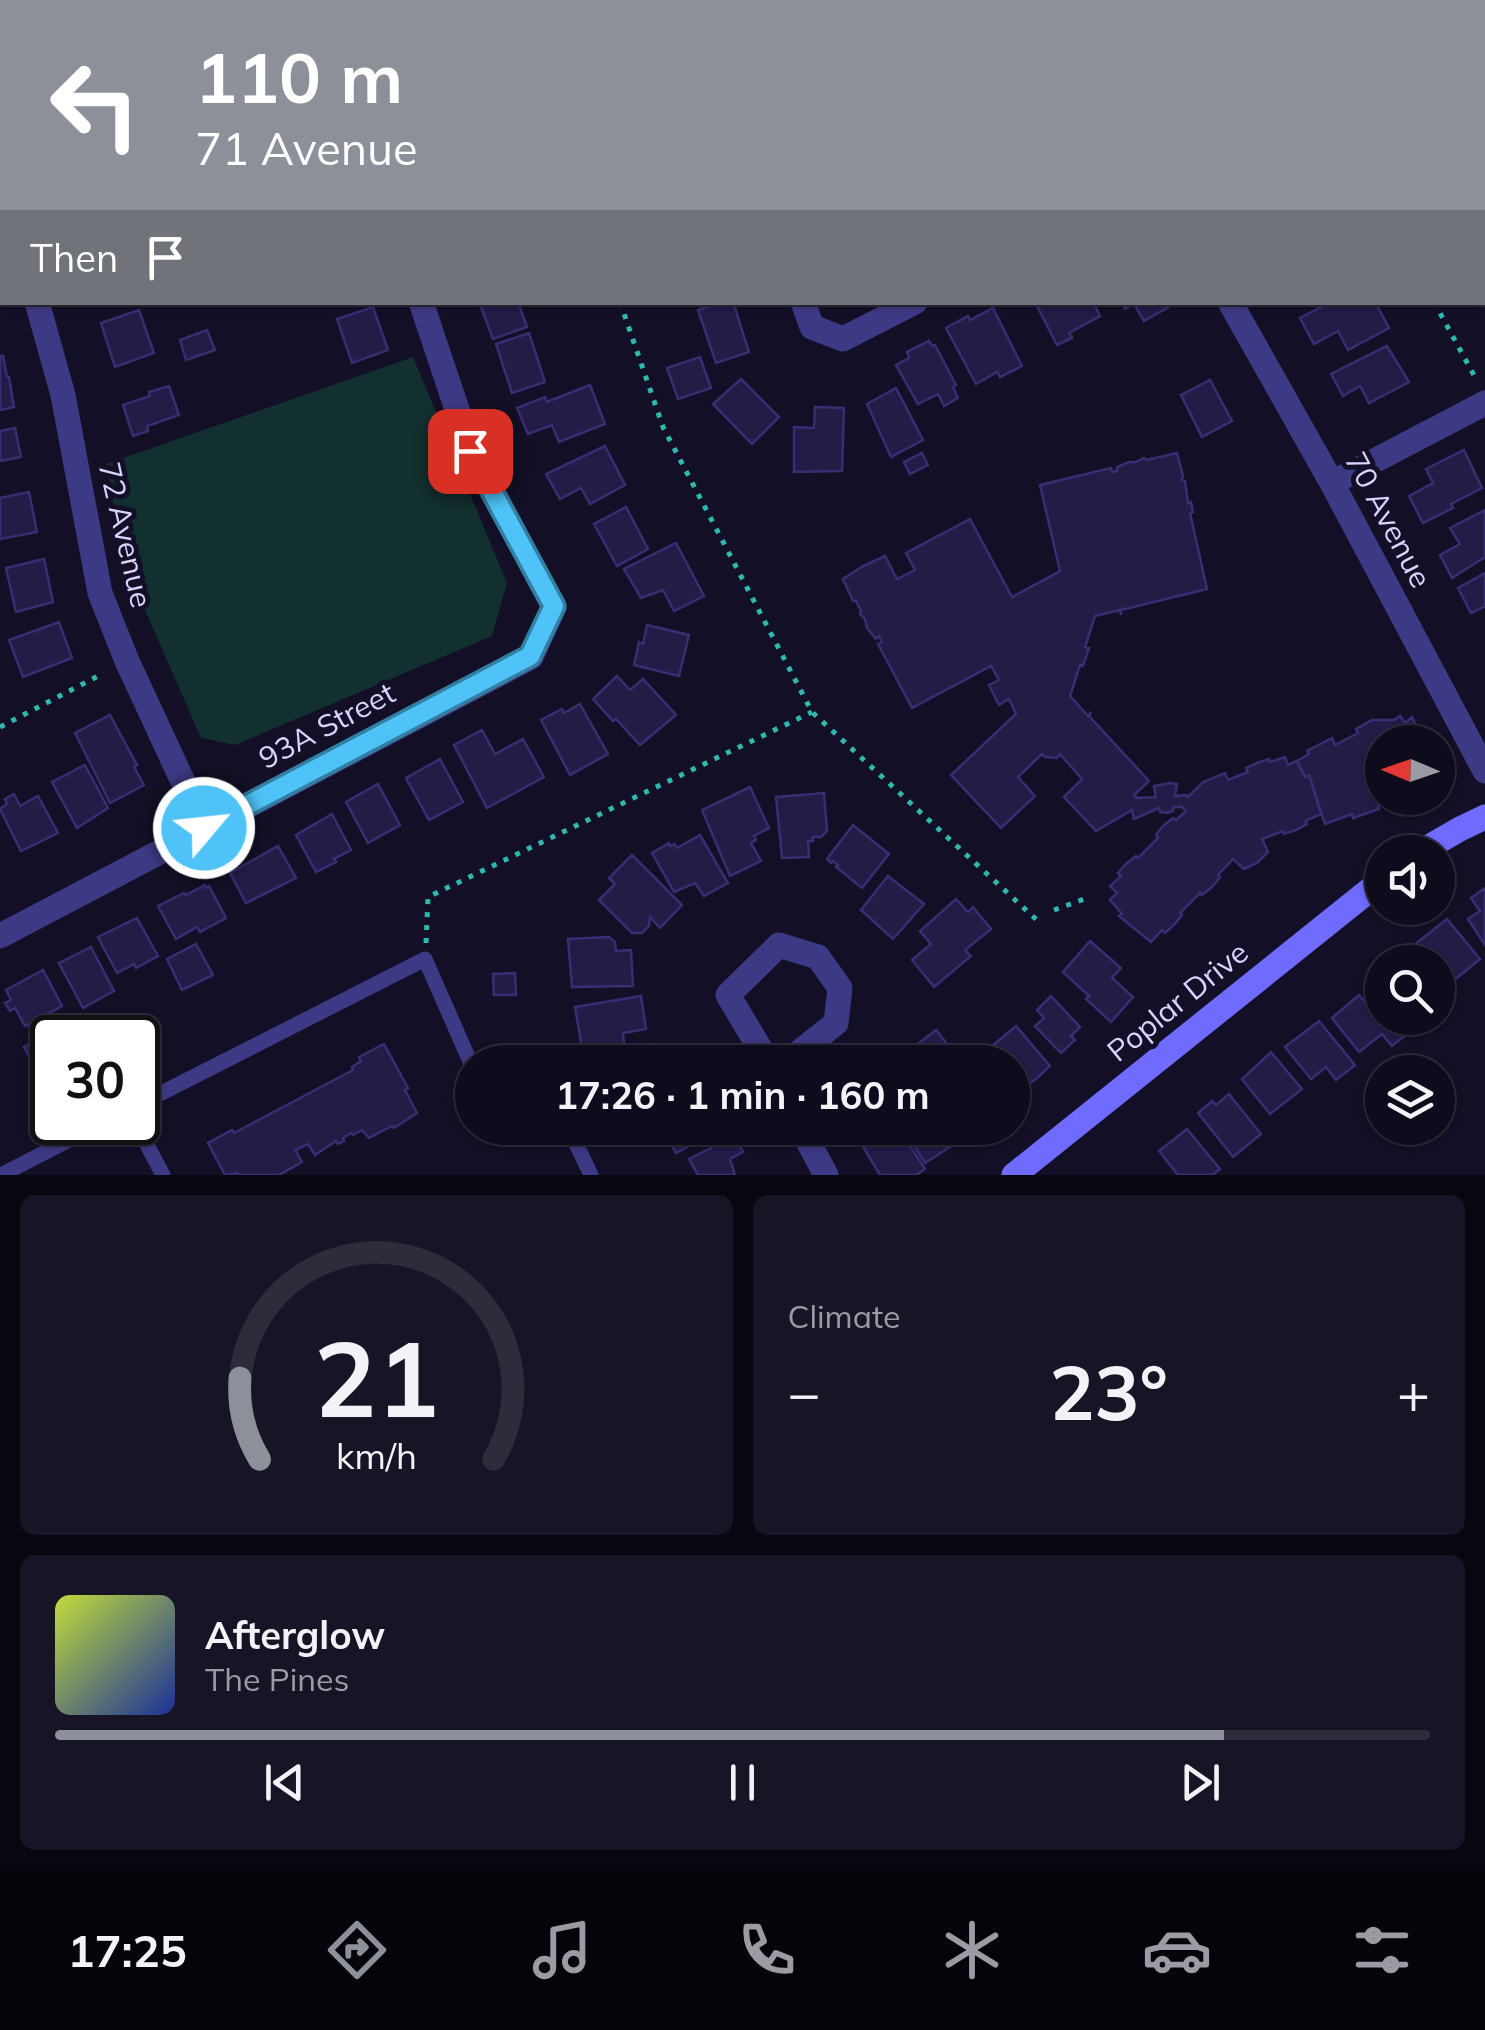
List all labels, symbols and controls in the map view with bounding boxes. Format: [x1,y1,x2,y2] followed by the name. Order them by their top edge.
[195,33,403,121] text: 110 m
[30,40,160,170] icon: left
[195,120,418,176] text: 71 Avenue
[138,230,193,285] icon: arrive
[30,234,118,282] text: Then
[428,409,513,494] pin
[443,424,498,479] icon: arrive
[1337,445,1440,594] street label: 70 Avenue
[91,458,161,611] street label: 72 Avenue
[252,673,401,777] street label: 93A Street
[1365,725,1455,815] north arrow
[1365,725,1455,1145] map controls
[152,776,256,880] position arrow
[1365,835,1455,925] button: sound
[1099,933,1256,1070] street label: Poplar Drive
[1365,945,1455,1035] button: search
[30,1015,160,1145] speed limit sign: 30
[1365,1055,1455,1145] button: layers
[555,1071,930,1119] text: 17:26 · 1 min · 160 m
[788,1296,900,1336] text: Climate
[314,1312,439,1443] text: 21
[1050,1345,1168,1439] text: 23°
[788,1358,821,1427] text: −
[1397,1358,1430,1427] text: +
[336,1433,417,1478] text: km/h
[205,1611,385,1659] text: Afterglow
[205,1659,349,1699] text: The Pines
[257,1755,312,1810] icon: previous
[715,1755,770,1810] icon: pause
[1173,1755,1228,1810] icon: next
[322,1915,392,1985] icon: directions
[527,1915,597,1985] icon: music
[732,1915,802,1985] icon: phone
[937,1915,1007,1985] icon: climate
[1142,1915,1212,1985] icon: car
[1347,1915,1417,1985] icon: filters
[68,1922,187,1978] text: 17:25

